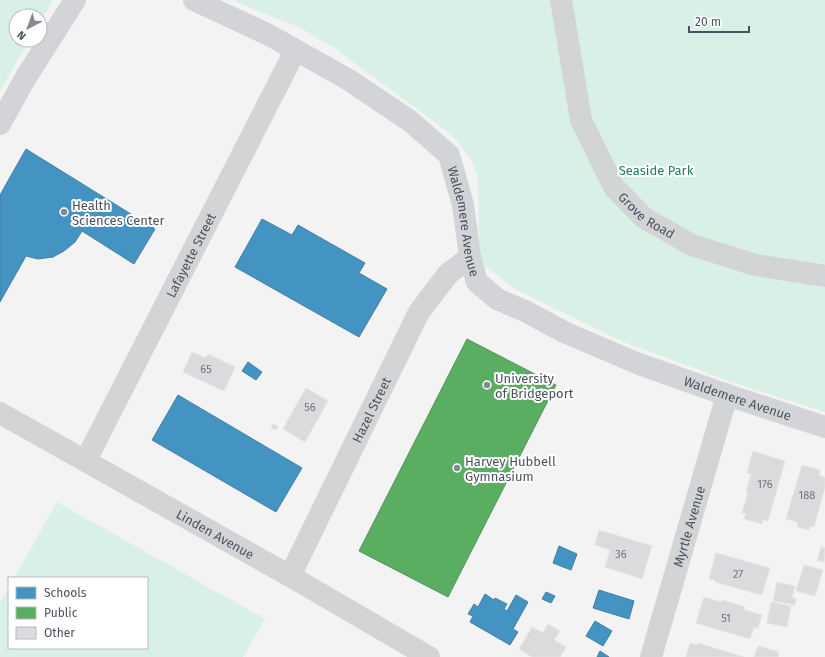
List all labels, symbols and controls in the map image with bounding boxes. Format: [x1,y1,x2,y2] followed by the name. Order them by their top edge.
[8,8,48,48] north arrow
[689,8,749,34] scale bar
[695,15,721,29] text: 20 m
[15,28,29,42] text: N
[619,163,694,178] park label: Seaside Park
[445,165,482,279] street label: Waldemere Avenue
[615,189,677,242] street label: Grove Road
[72,198,165,228] place label: Health Sciences Center
[59,207,69,217] marker: Health Sciences Center
[163,210,219,300] street label: Lafayette Street
[200,363,212,376] house number: 65
[495,371,574,401] place label: University of Bridgeport
[682,373,793,423] street label: Waldemere Avenue
[349,374,394,445] street label: Hazel Street
[482,380,492,390] marker: University of Bridgeport
[304,401,316,414] house number: 56
[465,454,556,484] place label: Harvey Hubbell Gymnasium
[452,463,462,473] marker: Harvey Hubbell Gymnasium
[757,478,773,491] house number: 176
[671,484,708,569] street label: Myrtle Avenue
[799,489,815,502] house number: 188
[174,507,257,562] street label: Linden Avenue
[615,548,627,561] house number: 36
[733,568,743,581] house number: 27
[8,577,148,649] legend
[44,586,87,600] text: Schools
[44,606,78,620] text: Public
[721,612,731,625] house number: 51
[44,626,75,640] text: Other

